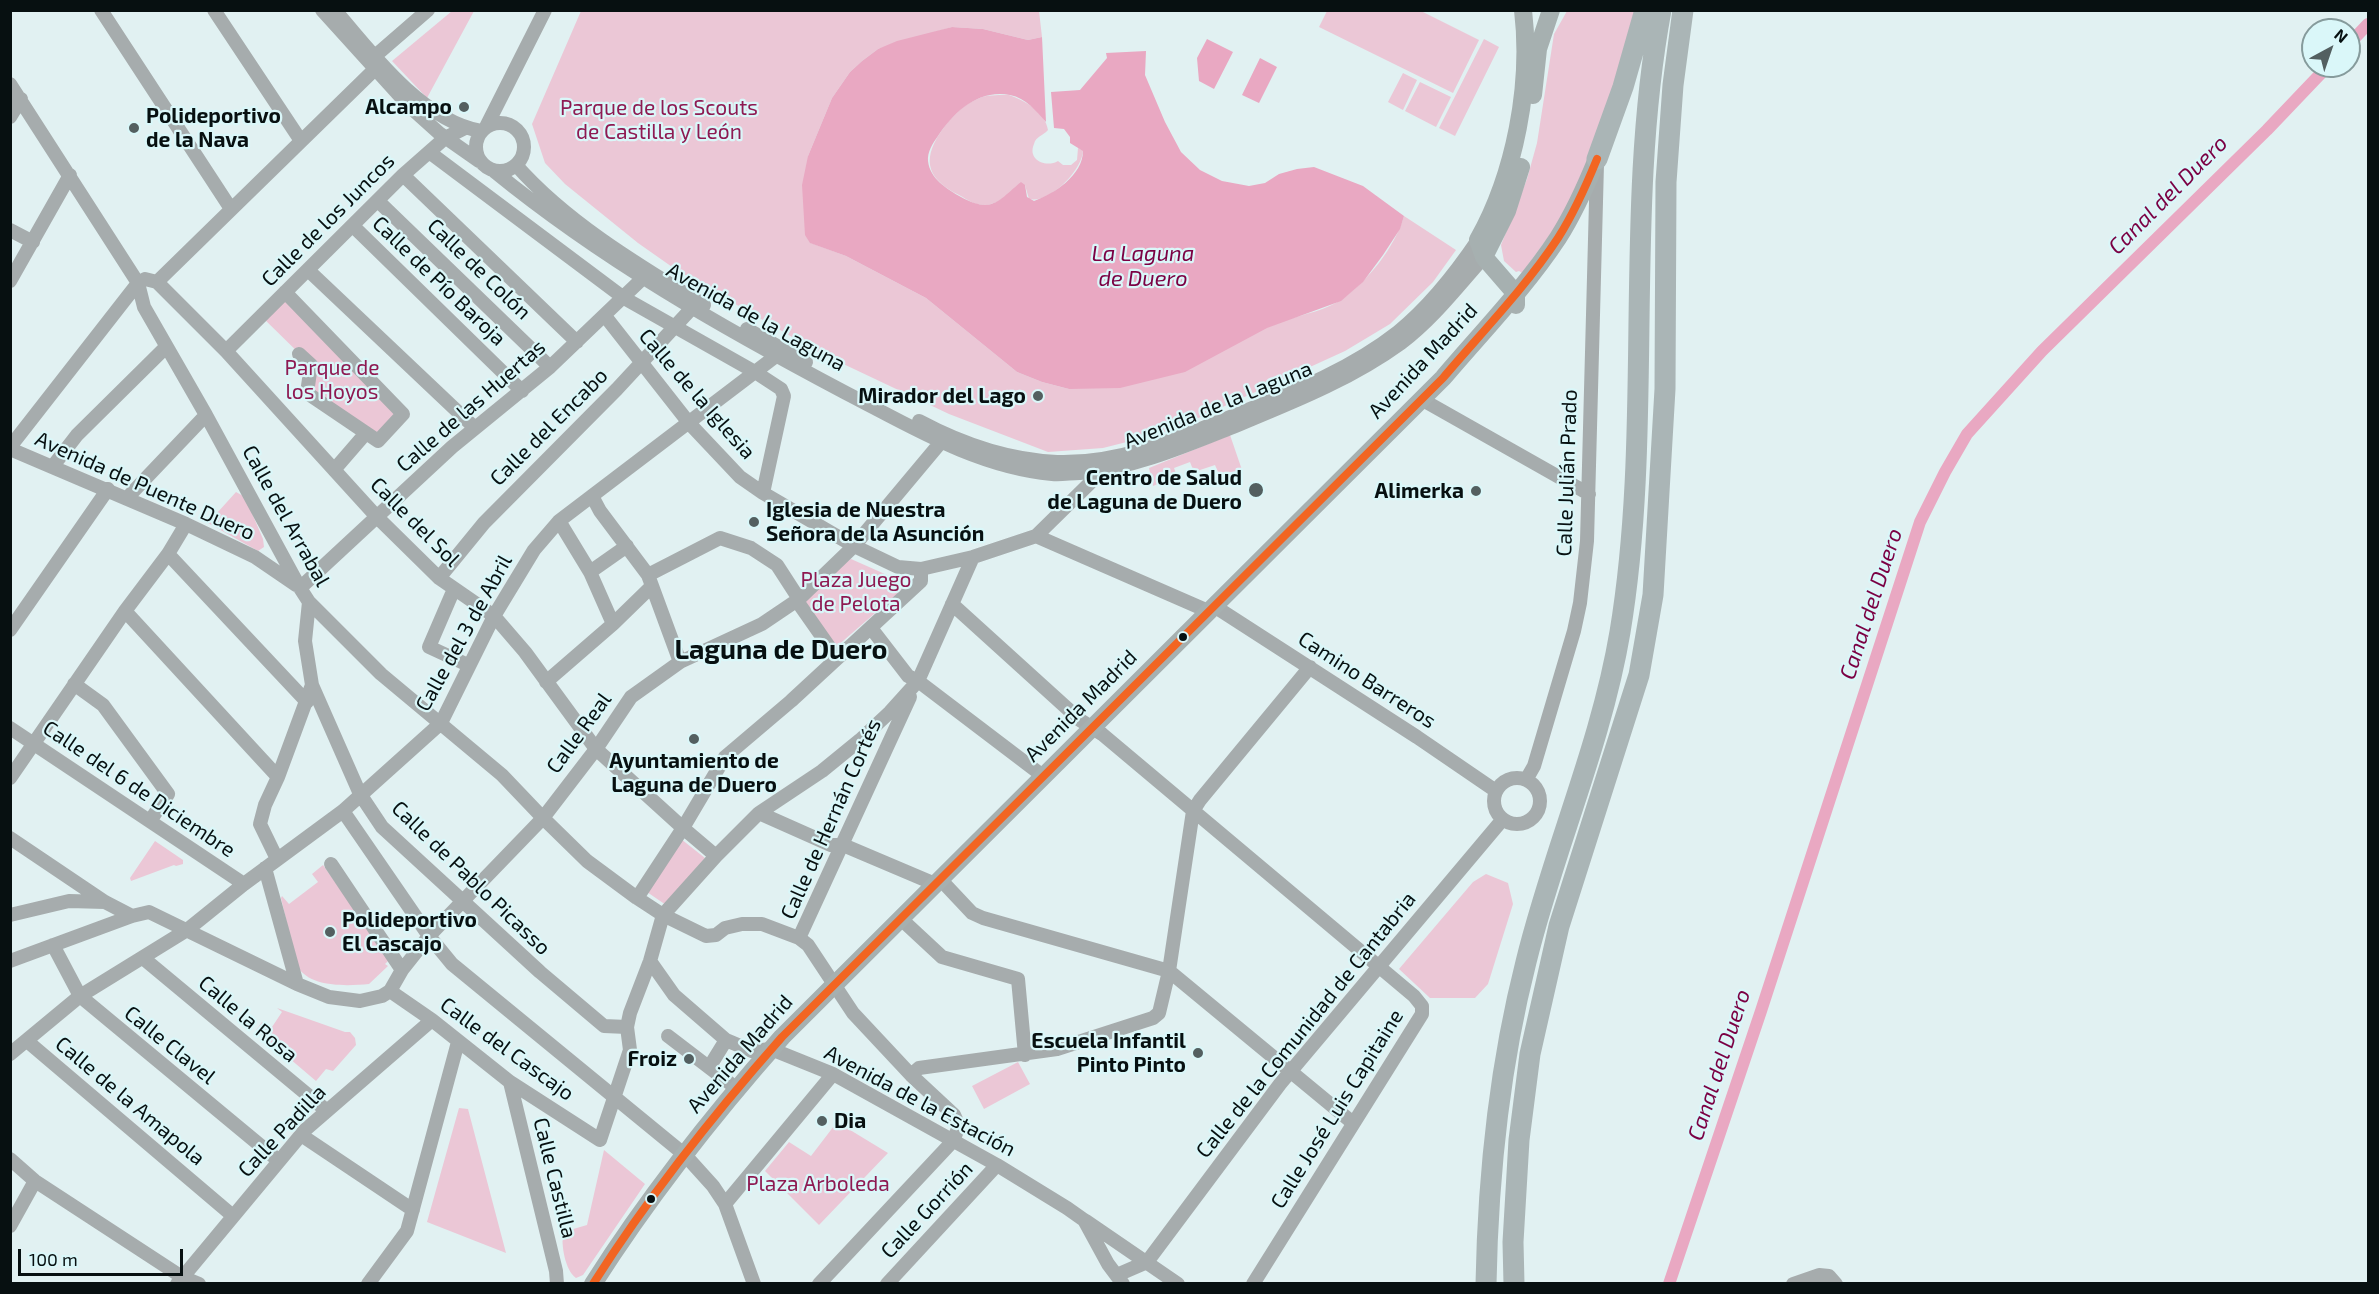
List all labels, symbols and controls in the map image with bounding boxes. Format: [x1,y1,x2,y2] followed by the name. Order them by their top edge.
[2301,18,2361,78] north arrow
[2331,24,2352,46] text: N
[365,94,452,120] place label: Alcampo
[560,95,758,145] park label: Parque de los Scouts de Castilla y León
[457,100,471,114] marker: Alcampo
[146,103,281,153] place label: Polideportivo de la Nava
[127,121,141,135] marker: Polideportivo de la Nava
[2103,130,2233,260] water label: Canal del Duero
[256,148,400,292] street label: Calle de los Juncos
[367,211,511,351] street label: Calle de Pío Baroja
[422,213,536,325] street label: Calle de Colón
[1092,241,1194,292] water label: La Laguna de Duero
[662,257,850,377] street label: Avenida de la Laguna
[1363,298,1483,424] street label: Avenida Madrid
[634,324,760,464] street label: Calle de la Iglesia
[391,335,551,477] street label: Calle de las Huertas
[284,355,380,405] park label: Parque de los Hoyos
[1120,356,1316,454] street label: Avenida de la Laguna
[485,363,613,491] street label: Calle del Encabo
[858,383,1026,409] place label: Mirador del Lago
[1031,389,1045,403] marker: Mirador del Lago
[1551,389,1583,557] street label: Calle Julián Prado
[31,426,259,546] street label: Avenida de Puente Duero
[237,441,335,591] street label: Calle del Arrabal
[1047,465,1242,515] place label: Centro de Salud de Laguna de Duero
[365,472,465,572] street label: Calle del Sol
[1375,478,1464,504] place label: Alimerka
[1247,481,1265,499] marker: Centro de Salud de Laguna de Duero
[1469,484,1483,498] marker: Alimerka
[766,497,984,547] place label: Iglesia de Nuestra Señora de la Asunción
[747,515,761,529] marker: Iglesia de Nuestra Señora de la Asunción
[1834,525,1908,683] water label: Canal del Duero
[410,550,518,716] street label: Calle del 3 de Abril
[800,567,912,617] park label: Plaza Juego de Pelota
[1293,626,1441,734] street label: Camino Barreros
[1177,631,1189,643] unlabelled marker
[674,634,888,666] district label: Laguna de Duero
[1020,645,1142,767] street label: Avenida Madrid
[541,688,617,778] street label: Calle Real
[38,715,240,863] street label: Calle del 6 de Diciembre
[775,715,887,923] street label: Calle de Hernán Cortés
[687,732,701,746] marker: Ayuntamiento de Laguna de Duero
[609,748,779,798] place label: Ayuntamiento de Laguna de Duero
[386,796,556,960] street label: Calle de Pablo Picasso
[1191,887,1421,1163] street label: Calle de la Comunidad de Cantabria
[342,907,477,957] place label: Polideportivo El Cascajo
[323,925,337,939] marker: Polideportivo El Cascajo
[193,970,303,1068] street label: Calle la Rosa
[1682,986,1756,1144] water label: Canal del Duero
[682,990,798,1118] street label: Avenida Madrid
[435,992,579,1106] street label: Calle del Cascajo
[119,1001,221,1089] street label: Calle Clavel
[1265,1005,1409,1213] street label: Calle José Luis Capitaine
[1031,1028,1186,1078] place label: Escuela Infantil Pinto Pinto
[50,1031,210,1171] street label: Calle de la Amapola
[820,1040,1020,1162] street label: Avenida de la Estación
[628,1046,677,1072] place label: Froiz
[1191,1046,1205,1060] marker: Escuela Infantil Pinto Pinto
[682,1052,696,1066] marker: Froiz
[233,1080,331,1182] street label: Calle Padilla
[834,1108,866,1134] place label: Dia
[815,1114,829,1128] marker: Dia
[528,1115,582,1241] street label: Calle Castilla
[876,1156,978,1264] street label: Calle Gorrión
[746,1171,890,1197] park label: Plaza Arboleda
[645,1193,657,1205] unlabelled marker
[21,1237,186,1275] scale bar
[29,1248,78,1270] text: 100 m

